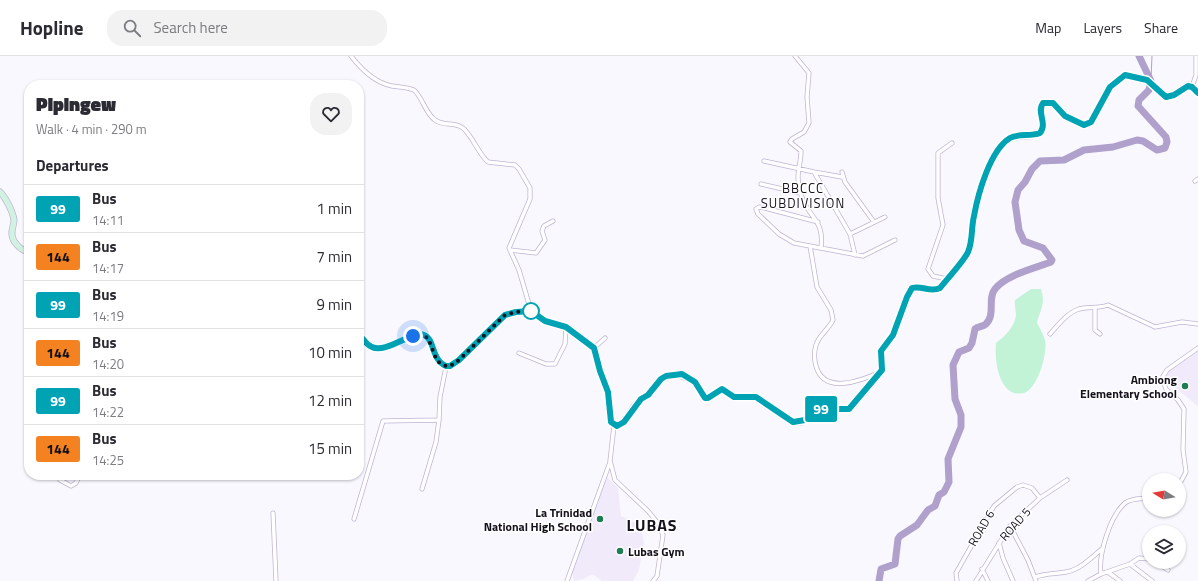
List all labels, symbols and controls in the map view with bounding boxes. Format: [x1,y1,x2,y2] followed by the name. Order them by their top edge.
[107,10,387,46] search box
[20,13,83,42] text: Hopline
[153,16,228,39] text: Search here
[121,17,143,39] icon: search
[1035,17,1061,38] text: Map
[1083,17,1122,38] text: Layers
[1144,17,1178,38] text: Share
[36,89,116,118] text: Pipingew
[310,93,352,135] button: heart
[36,119,147,139] text: Walk · 4 min · 290 m
[36,154,109,177] text: Departures
[761,178,845,213] district label: BBCCC SUBDIVISION
[92,187,117,210] text: Bus
[316,197,352,220] text: 1 min
[50,198,66,219] text: 99
[92,210,124,230] text: 14:11
[92,235,117,258] text: Bus
[316,245,352,268] text: 7 min
[46,246,70,267] text: 144
[92,258,124,278] text: 14:17
[92,283,117,306] text: Bus
[316,293,352,316] text: 9 min
[50,294,66,315] text: 99
[522,302,540,320] unlabelled marker
[92,306,124,326] text: 14:19
[403,326,423,346] your location
[92,331,117,354] text: Bus
[308,341,352,364] text: 10 min
[46,342,70,363] text: 144
[92,354,124,374] text: 14:20
[1080,370,1178,403] place label: Ambiong Elementary School
[92,379,117,402] text: Bus
[1180,381,1190,391] marker: Ambiong Elementary School
[308,389,352,412] text: 12 min
[50,390,66,411] text: 99
[803,396,839,422] line badge: 99
[813,398,829,419] text: 99
[92,402,124,422] text: 14:22
[92,427,117,450] text: Bus
[308,437,352,460] text: 15 min
[46,438,70,459] text: 144
[92,450,124,470] text: 14:25
[1142,473,1186,517] north arrow
[1142,473,1186,569] map controls
[484,503,592,536] place label: La Trinidad National High School
[995,503,1035,545] street label: ROAD 5
[963,506,999,550] street label: ROAD 6
[627,513,677,537] district label: LUBAS
[595,514,605,524] marker: La Trinidad National High School
[1142,525,1186,569] button: layers
[628,542,685,561] place label: Lubas Gym
[615,546,625,556] marker: Lubas Gym

